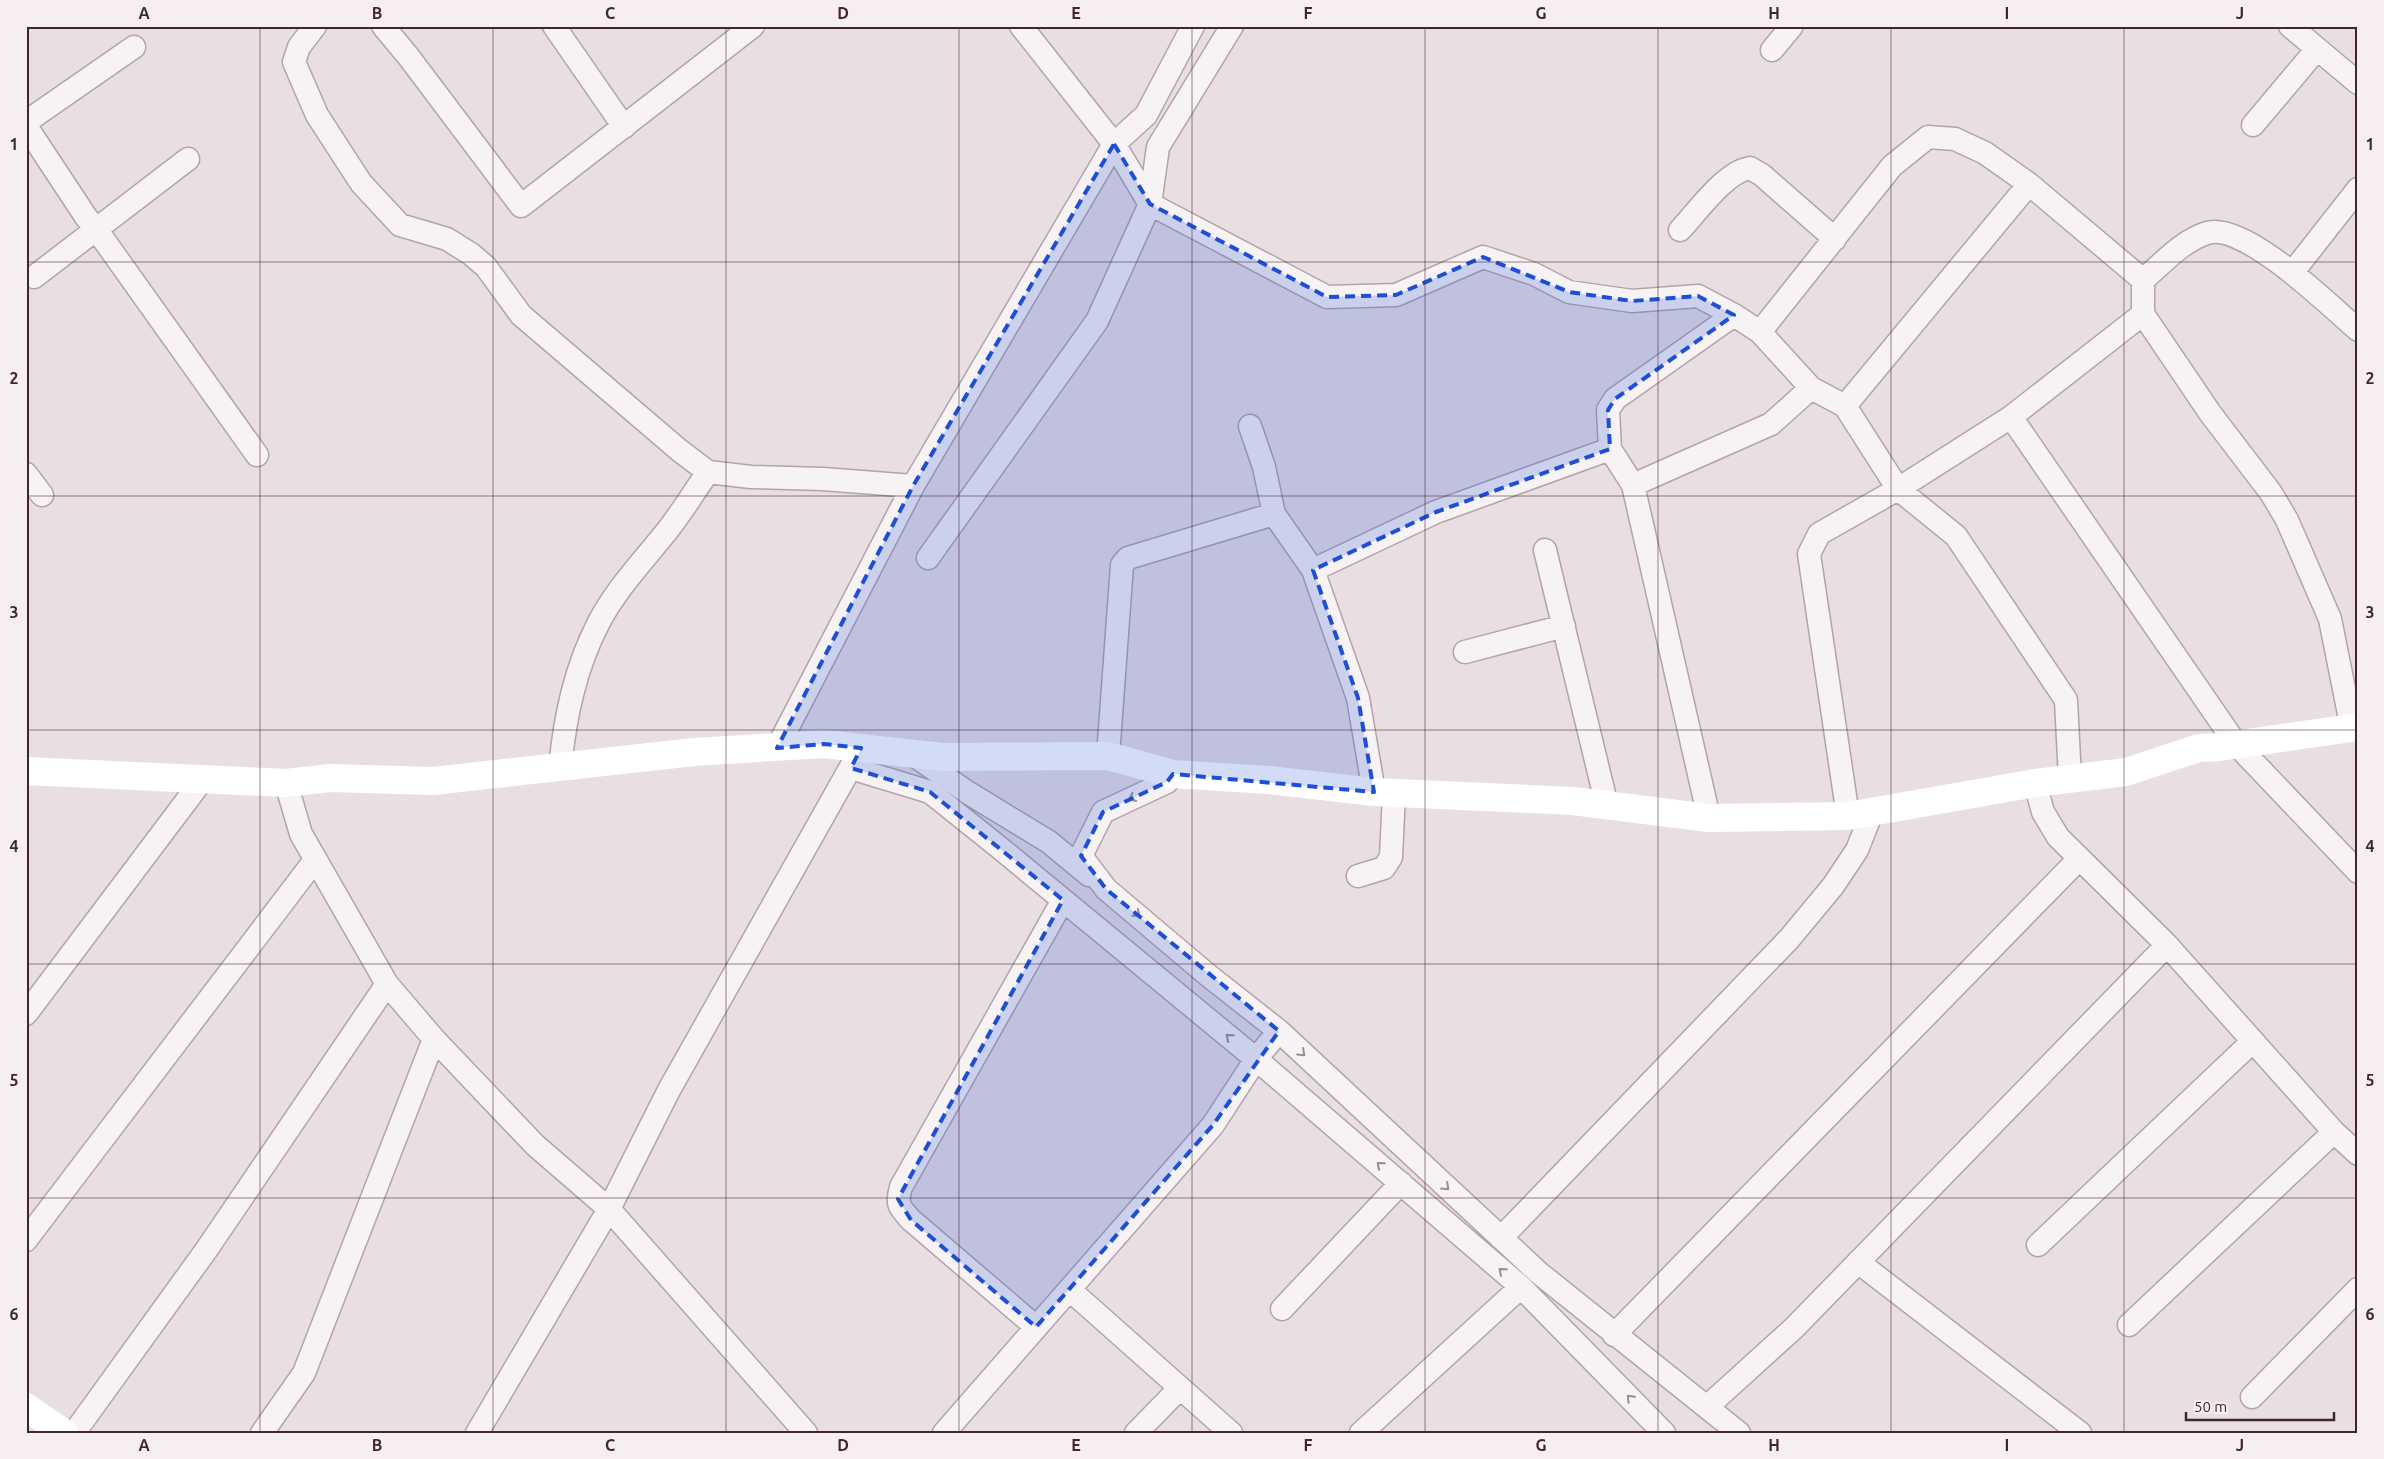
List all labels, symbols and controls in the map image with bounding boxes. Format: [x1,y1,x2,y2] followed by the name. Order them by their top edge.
[138,4,150,22] text: A
[372,4,382,22] text: B
[605,4,615,22] text: C
[837,4,849,22] text: D
[1071,4,1081,22] text: E
[1304,4,1313,22] text: F
[1535,4,1547,22] text: G
[1768,4,1780,22] text: H
[2005,4,2009,22] text: I
[2236,4,2244,22] text: J
[9,135,19,153] text: 1
[2365,135,2375,153] text: 1
[9,369,19,387] text: 2
[2365,369,2375,387] text: 2
[9,603,19,621] text: 3
[2365,603,2375,621] text: 3
[1128,792,1137,803] one-way arrow
[9,837,19,855] text: 4
[2365,837,2375,855] text: 4
[1132,909,1141,918] one-way arrow
[1226,1034,1235,1042] one-way arrow
[1296,1047,1305,1056] one-way arrow
[9,1071,19,1089] text: 5
[2365,1071,2375,1089] text: 5
[1376,1161,1385,1170] one-way arrow
[1441,1181,1450,1190] one-way arrow
[1499,1268,1508,1277] one-way arrow
[9,1305,19,1323] text: 6
[2365,1305,2375,1323] text: 6
[2186,1389,2334,1421] scale bar
[1627,1395,1636,1404] one-way arrow
[2194,1398,2227,1415] text: 50 m
[138,1436,150,1454] text: A
[372,1436,382,1454] text: B
[605,1436,615,1454] text: C
[837,1436,849,1454] text: D
[1071,1436,1081,1454] text: E
[1304,1436,1313,1454] text: F
[1535,1436,1547,1454] text: G
[1768,1436,1780,1454] text: H
[2005,1436,2009,1454] text: I
[2236,1436,2244,1454] text: J

